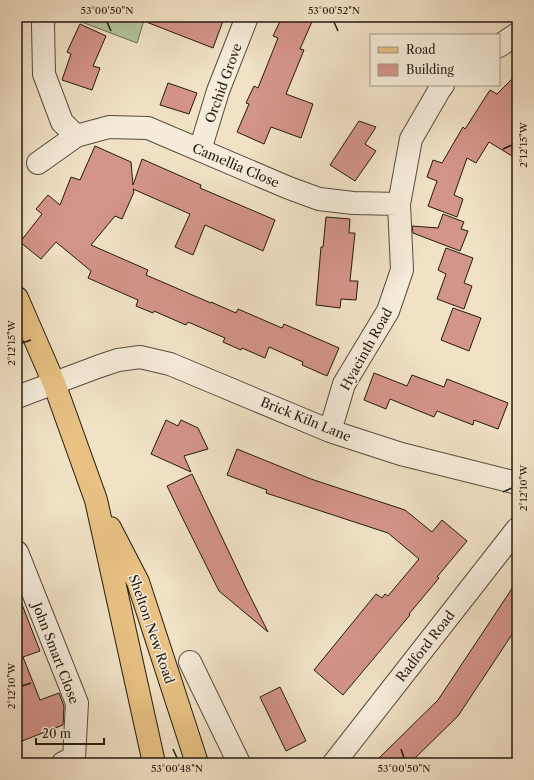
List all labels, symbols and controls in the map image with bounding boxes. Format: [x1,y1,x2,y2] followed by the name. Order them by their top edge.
[81,4,133,17] text: 53°00'50"N
[308,4,360,17] text: 53°00'52"N
[370,34,500,86] legend
[201,41,245,125] street label: Orchid Grove
[406,42,436,57] text: Road
[406,62,454,77] text: Building
[517,121,530,168] text: 2°12'15"W
[190,139,282,191] street label: Camellia Close
[337,305,395,393] street label: Hyacinth Road
[5,319,18,366] text: 2°12'15"W
[258,394,354,444] street label: Brick Kiln Lane
[517,464,530,511] text: 2°12'10"W
[126,572,178,686] street label: Shelton New Road
[29,598,83,706] street label: John Smart Close
[392,607,458,685] street label: Radford Road
[5,662,18,709] text: 2°12'10"W
[36,720,104,746] scale bar
[42,726,71,741] text: 20 m
[151,762,203,775] text: 53°00'48"N
[378,762,430,775] text: 53°00'50"N

